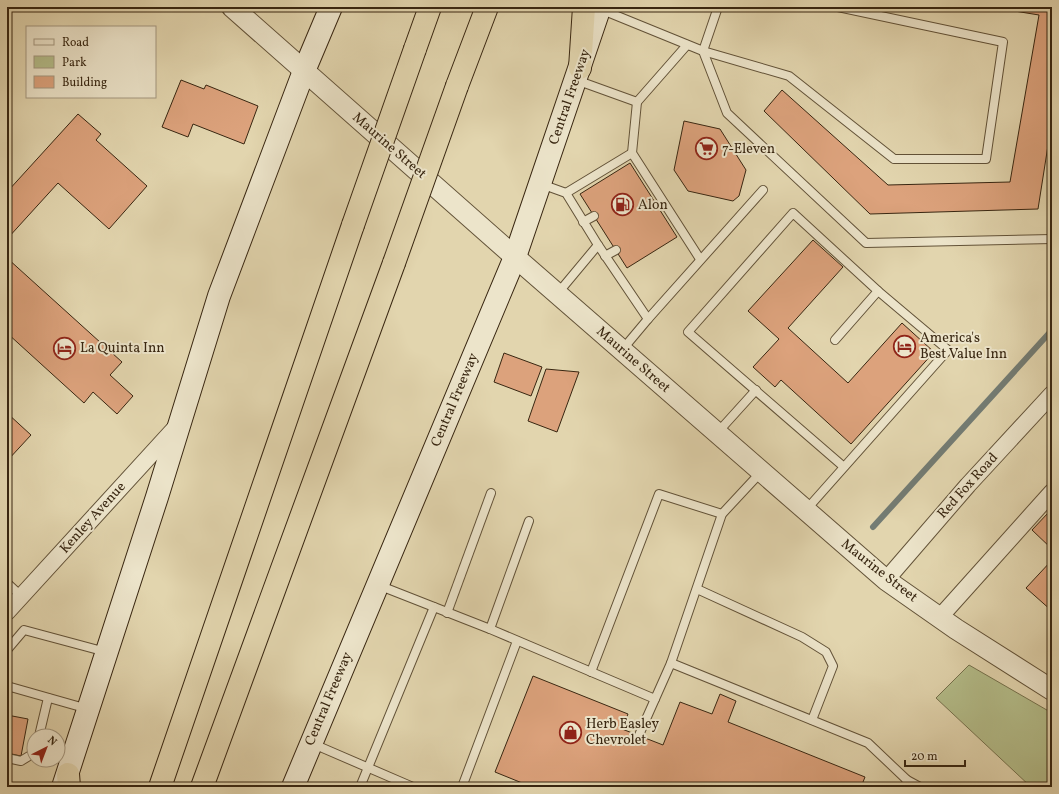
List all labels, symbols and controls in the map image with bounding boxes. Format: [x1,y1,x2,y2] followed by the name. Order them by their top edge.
[26,26,156,98] legend
[62,35,89,51] text: Road
[545,46,595,148] street label: Central Freeway
[62,55,87,71] text: Park
[62,75,107,91] text: Building
[348,108,430,184] street label: Maurine Street
[693,136,719,162] supermarket icon: 7-Eleven
[722,140,775,159] place label: 7-Eleven
[609,192,635,218] fuel station icon: Alon
[638,196,668,215] place label: Alon
[592,322,674,398] street label: Maurine Street
[920,329,1007,364] place label: America's Best Value Inn
[891,333,917,359] hotel icon: America's Best Value Inn
[52,335,78,361] hotel icon: La Quinta Inn
[80,339,165,358] place label: La Quinta Inn
[427,350,483,450] street label: Central Freeway
[933,449,1003,523] street label: Red Fox Road
[56,478,131,558] street label: Kenley Avenue
[837,535,921,607] street label: Maurine Street
[301,649,357,749] street label: Central Freeway
[586,715,660,750] place label: Herb Easley Chevrolet
[558,719,584,745] shop icon: Herb Easley Chevrolet
[26,728,66,768] north arrow
[44,733,60,750] text: N
[905,742,965,768] scale bar
[911,749,938,765] text: 20 m

